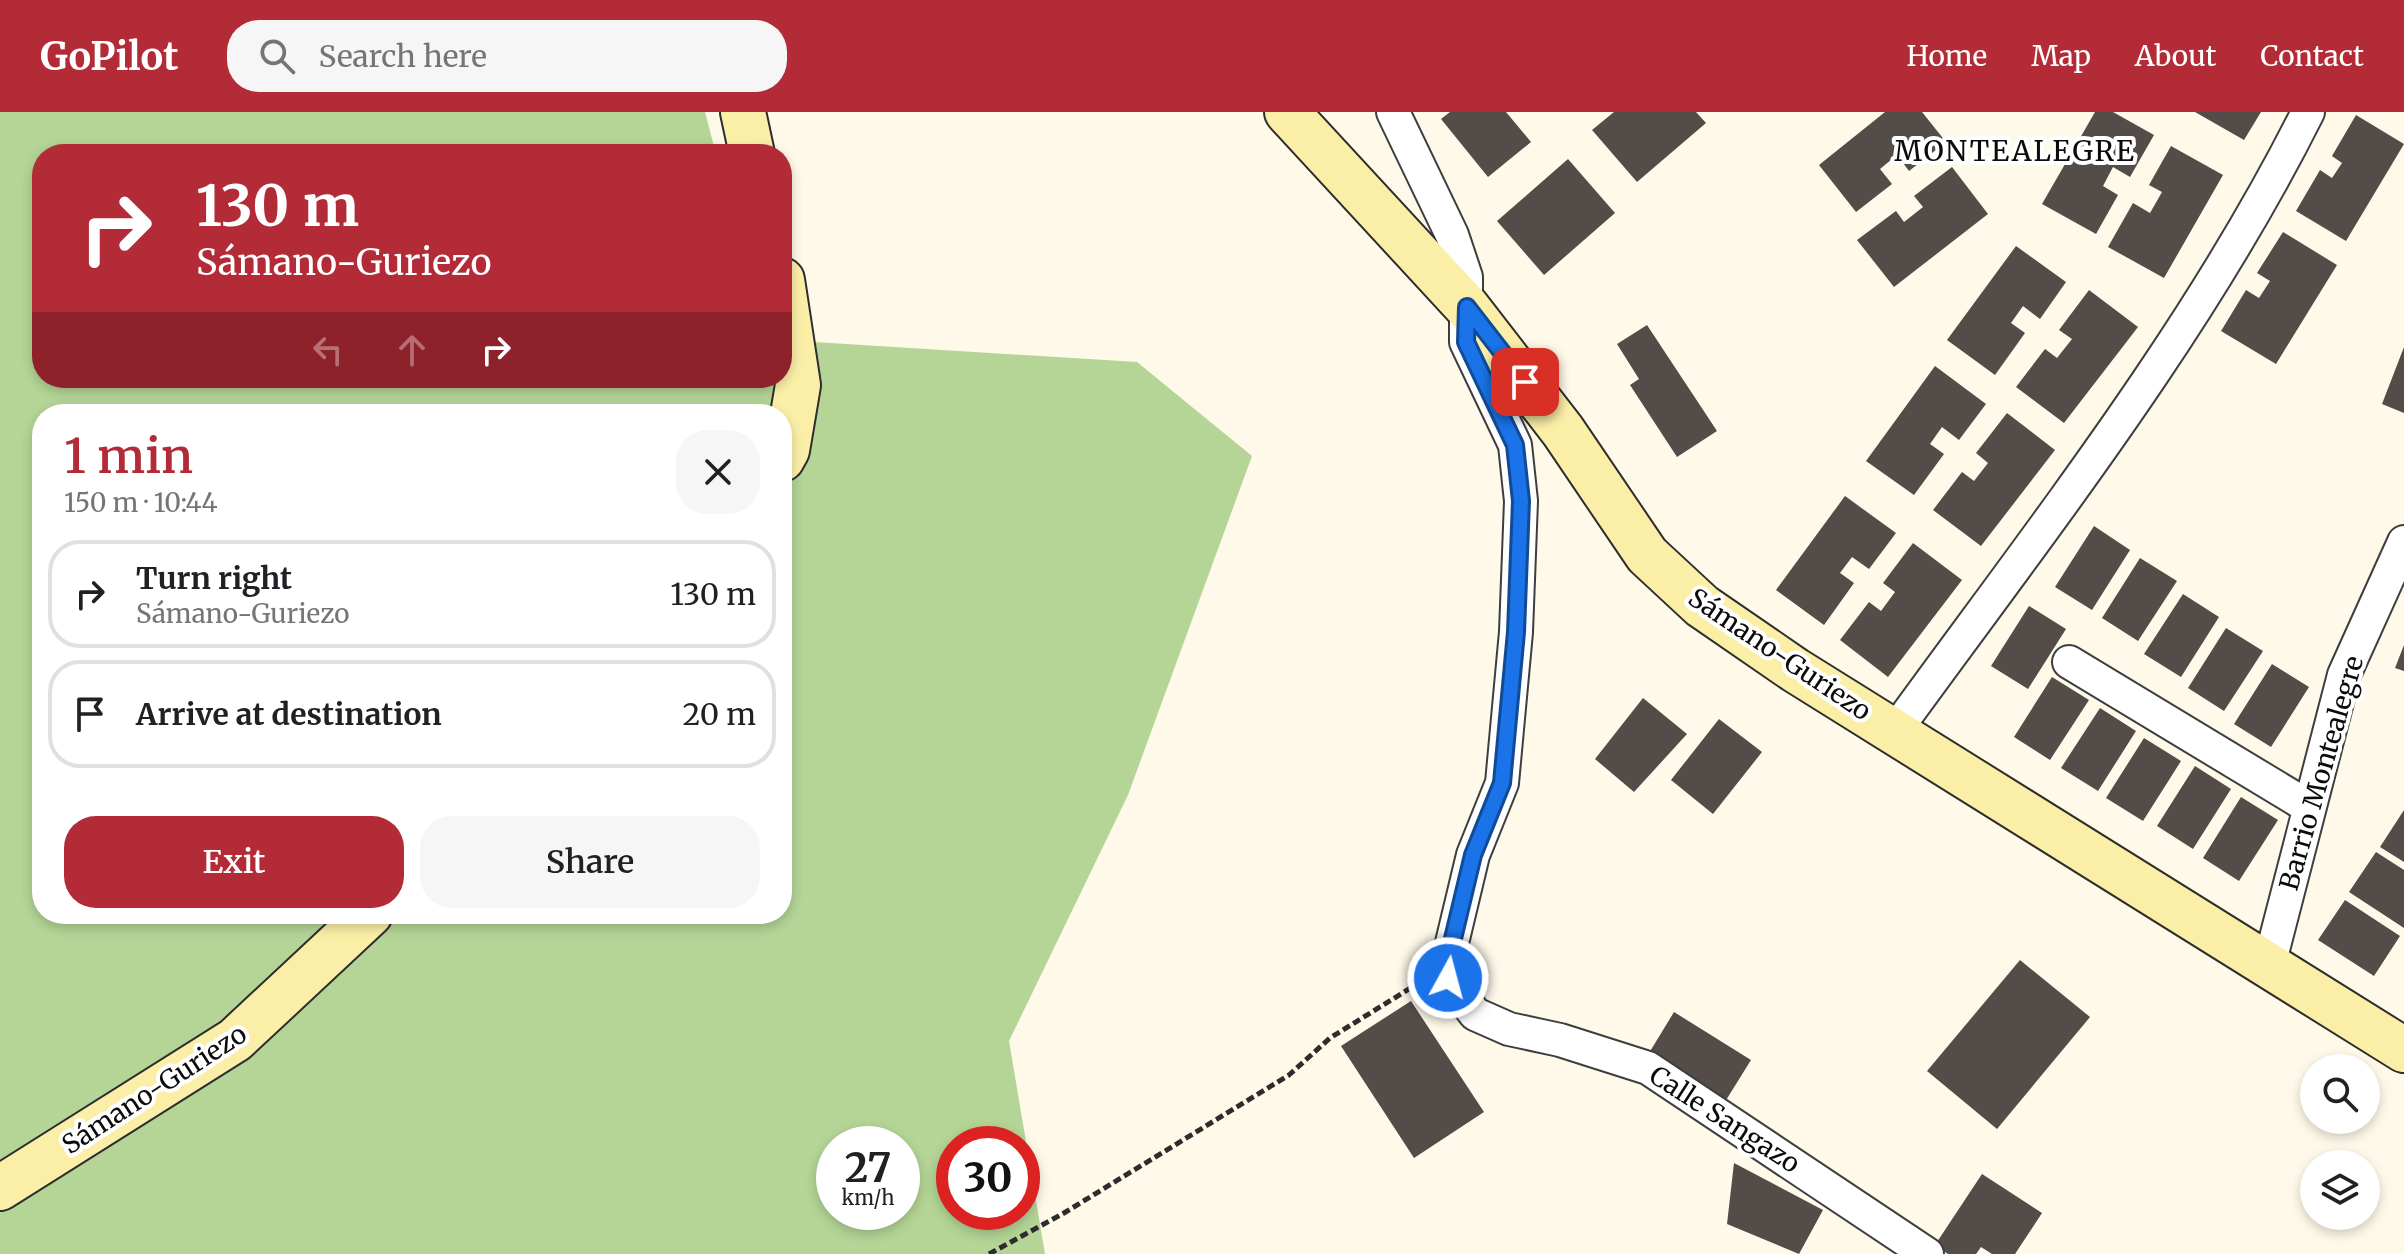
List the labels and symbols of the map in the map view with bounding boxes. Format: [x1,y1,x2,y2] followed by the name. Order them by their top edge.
[1894,133,2136,169] district label: MONTEALEGRE
[1491,348,1559,416] pin
[1682,581,1878,727] street label: Sámano-Guriezo
[2272,652,2370,894] street label: Barrio Montealegre
[1406,936,1490,1020] position arrow
[56,1017,252,1161] street label: Sámano-Guriezo
[1644,1058,1806,1180] street label: Calle Sangazo
[936,1126,1040,1230] speed limit sign: 30

